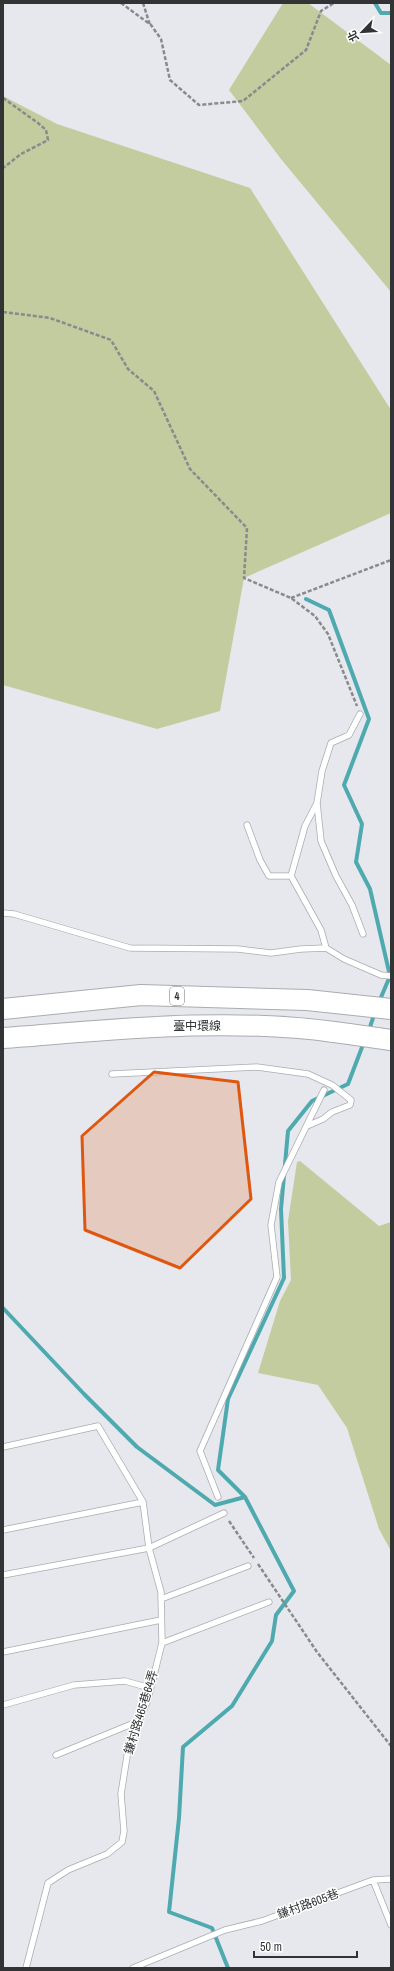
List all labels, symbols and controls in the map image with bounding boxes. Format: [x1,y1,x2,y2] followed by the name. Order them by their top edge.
[342,12,382,52] north arrow
[344,28,362,44] text: 北
[170,987,184,1005] road number: 4
[173,1018,221,1034] street label: 臺中環線
[121,1668,161,1756] street label: 鎌村路465巷64弄
[275,1885,341,1923] street label: 鎌村路605巷
[254,1933,357,1959] scale bar
[260,1939,282,1955] text: 50 m

